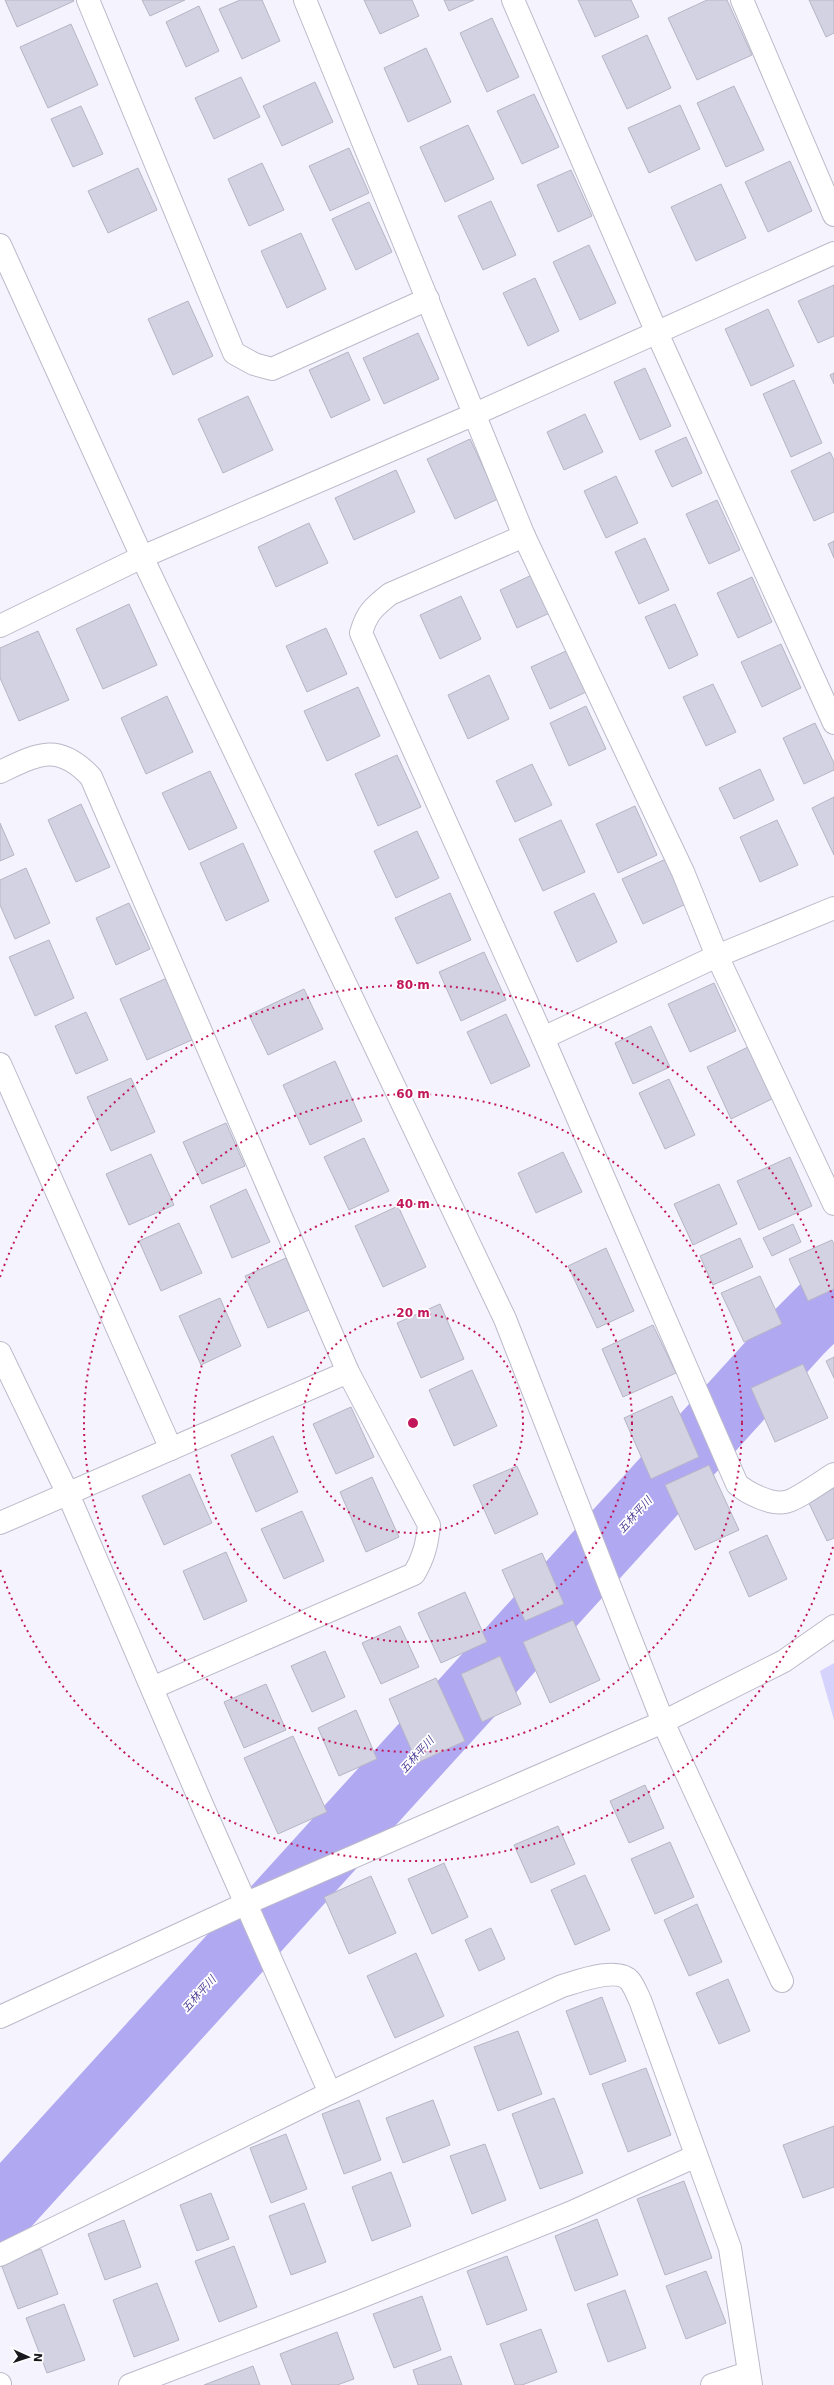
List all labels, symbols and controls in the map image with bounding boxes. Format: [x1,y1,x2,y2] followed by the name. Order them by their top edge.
[396,978,430,992] text: 80 m
[396,1087,430,1101] text: 60 m
[396,1197,430,1211] text: 40 m
[396,1306,430,1320] text: 20 m
[406,1416,420,1430] centre of rings
[615,1494,655,1536] water label: 五林平川
[397,1734,437,1776] water label: 五林平川
[179,1973,219,2015] water label: 五林平川
[8,2337,48,2377] north arrow
[31,2353,44,2362] text: N

